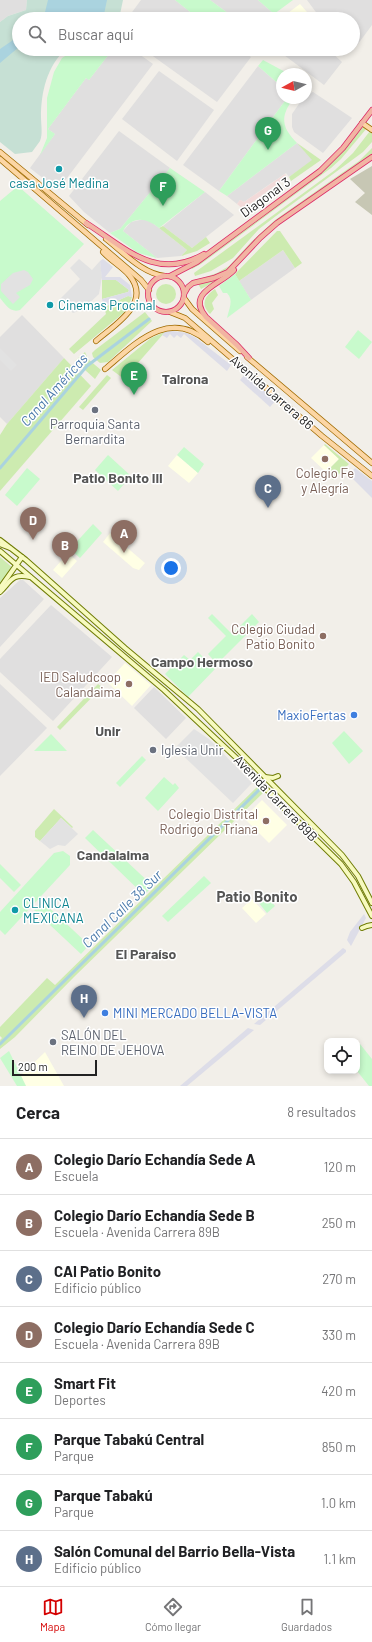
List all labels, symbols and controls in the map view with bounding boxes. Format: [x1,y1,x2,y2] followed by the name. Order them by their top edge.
[12,12,360,56] search box
[26,23,48,45] icon: search
[58,25,134,43] text: Buscar aquí
[276,68,312,104] north arrow
[255,117,281,150] pin: G
[54,164,64,174] marker: casa José Medina
[150,173,176,206] pin: F
[237,173,293,221] street label: Diagonal 3
[9,175,109,191] place label: casa José Medina
[58,297,155,313] place label: Cinemas Procinal
[45,300,55,310] marker: Cinemas Procinal
[16,349,91,430] water label: Canal Américas
[227,351,317,433] street label: Avenida Carrera 86
[121,362,147,395] pin: E
[162,370,208,387] district label: Tairona
[90,405,100,415] marker: Parroquia Santa Bernardita
[50,416,140,447] place label: Parroquia Santa Bernardita
[320,454,330,464] marker: Colegio Fe y Alegría
[296,465,354,496] place label: Colegio Fe y Alegría
[73,469,163,486] district label: Patio Bonito III
[255,475,281,508] pin: C
[20,507,46,540] pin: D
[111,520,137,553] pin: A
[52,532,78,565] pin: B
[161,558,181,578] your location
[231,621,315,652] place label: Colegio Ciudad Patio Bonito
[318,631,328,641] marker: Colegio Ciudad Patio Bonito
[151,653,253,670] district label: Campo Hermoso
[40,669,121,700] place label: IED Saludcoop Calandaima
[124,679,134,689] marker: IED Saludcoop Calandaima
[277,707,346,723] place label: MaxioFertas
[349,710,359,720] marker: MaxioFertas
[95,722,121,739] district label: Unir
[161,742,224,758] place label: Iglesia Unir
[148,745,158,755] marker: Iglesia Unir
[231,752,321,844] street label: Avenida Carrera 89B
[160,806,258,837] place label: Colegio Distrital Rodrigo de Triana
[261,816,271,826] marker: Colegio Distrital Rodrigo de Triana
[77,846,149,863] district label: Candalaima
[78,865,166,951] water label: Canal Calle 38 Sur
[216,887,298,905] district label: Patio Bonito
[23,895,84,926] place label: CLINICA MEXICANA
[10,905,20,915] marker: CLINICA MEXICANA
[116,945,177,962] district label: El Paraíso
[71,985,97,1018] pin: H
[113,1005,277,1021] place label: MINI MERCADO BELLA-VISTA
[100,1008,110,1018] marker: MINI MERCADO BELLA-VISTA
[61,1027,164,1058] place label: SALÓN DEL REINO DE JEHOVA
[48,1037,58,1047] marker: SALÓN DEL REINO DE JEHOVA
[324,1038,360,1074] map controls
[324,1038,360,1074] button: locate
[12,1058,97,1077] scale bar
[18,1060,48,1073] text: 200 m
[16,1102,60,1122] text: Cerca
[287,1104,356,1120] text: 8 resultados
[54,1150,256,1168] text: Colegio Darío Echandía Sede A
[25,1159,33,1175] text: A
[324,1159,356,1175] text: 120 m
[54,1168,98,1184] text: Escuela
[54,1206,255,1224] text: Colegio Darío Echandía Sede B
[25,1215,33,1231] text: B
[322,1215,356,1231] text: 250 m
[54,1224,220,1240] text: Escuela · Avenida Carrera 89B
[54,1262,161,1280] text: CAI Patio Bonito
[25,1271,33,1287] text: C
[322,1271,356,1287] text: 270 m
[54,1280,141,1296] text: Edificio público
[54,1318,255,1336] text: Colegio Darío Echandía Sede C
[25,1327,33,1343] text: D
[322,1327,356,1343] text: 330 m
[54,1336,220,1352] text: Escuela · Avenida Carrera 89B
[54,1374,116,1392] text: Smart Fit
[25,1383,33,1399] text: E
[321,1383,356,1399] text: 420 m
[54,1392,106,1408] text: Deportes
[54,1430,204,1448] text: Parque Tabakú Central
[25,1439,33,1455] text: F
[322,1439,356,1455] text: 850 m
[54,1448,94,1464] text: Parque
[54,1486,153,1504] text: Parque Tabakú
[25,1495,33,1511] text: G
[321,1495,356,1511] text: 1.0 km
[54,1504,94,1520] text: Parque
[54,1542,295,1560] text: Salón Comunal del Barrio Bella-Vista
[25,1551,33,1567] text: H
[323,1551,356,1567] text: 1.1 km
[54,1560,141,1576] text: Edificio público
[40,1596,65,1633] tab: Mapa
[145,1596,201,1633] tab: Cómo llegar
[281,1596,332,1633] tab: Guardados

